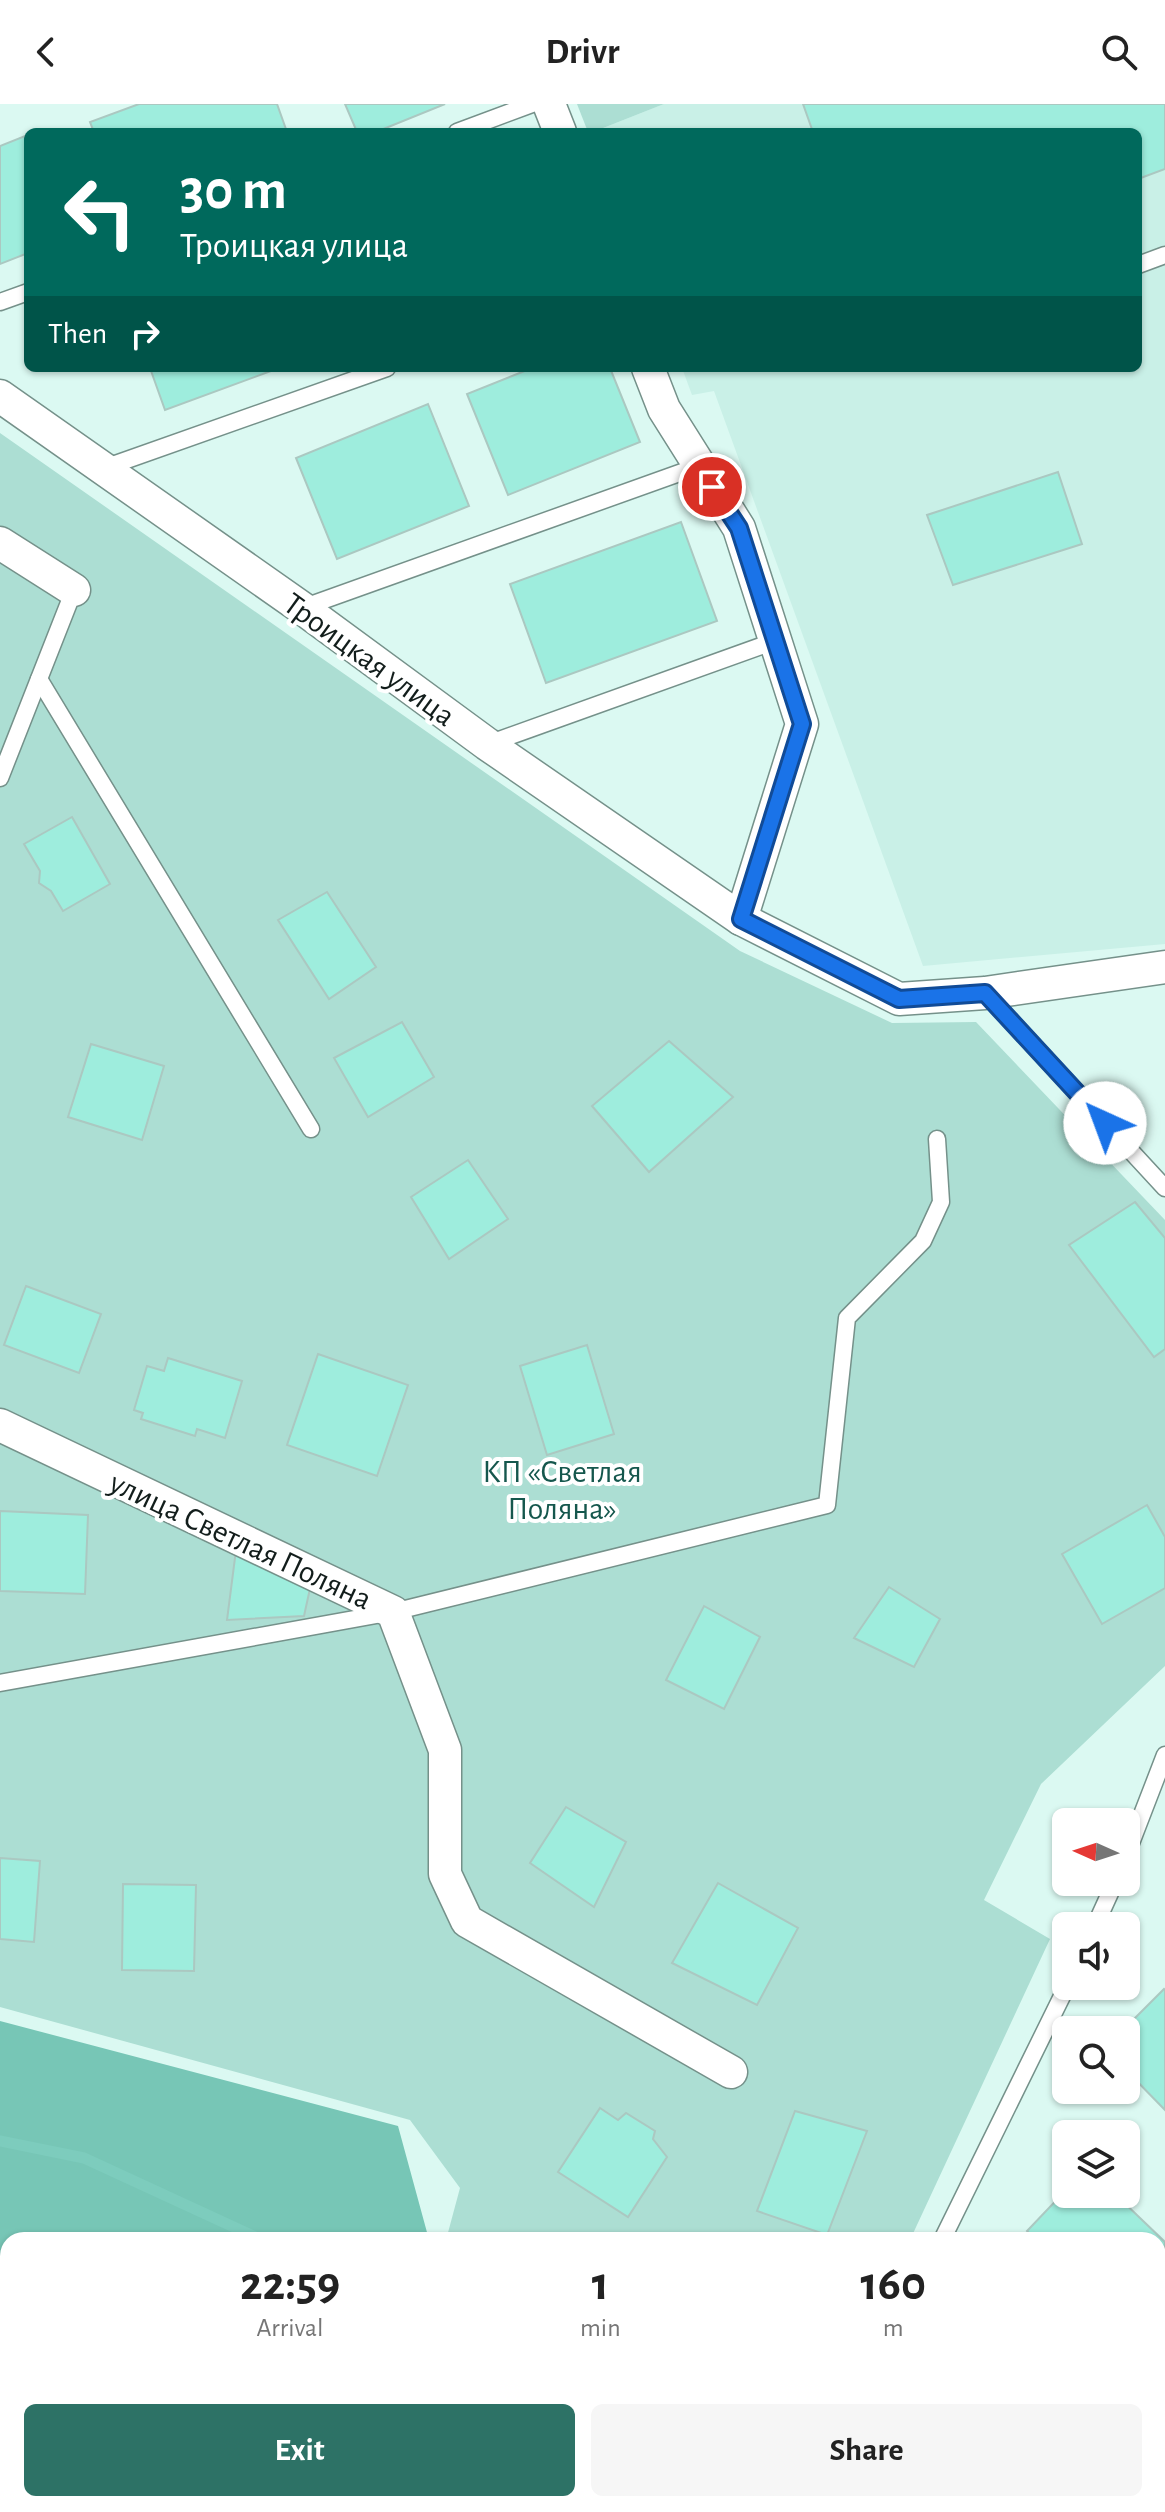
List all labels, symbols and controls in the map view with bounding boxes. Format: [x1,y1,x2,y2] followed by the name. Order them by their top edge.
[24,30,68,74] icon: back
[1097,30,1141,74] icon: search
[546,34,619,70] text: Drivr
[48,160,152,264] icon: left
[180,163,287,219] text: 30 m
[180,228,408,264] text: Троицкая улица
[123,312,167,356] icon: right
[48,319,107,349] text: Then
[678,453,746,521] pin
[690,465,734,509] icon: arrive
[278,587,461,732] street label: Троицкая улица
[1063,1081,1147,1165] position arrow
[482,1456,642,1525] park label: КП «Светлая Поляна»
[104,1466,377,1616] street label: улица Светлая Поляна
[1052,1808,1140,1896] north arrow
[1052,1808,1140,2208] map controls
[1052,1912,1140,2000] button: sound
[1052,2016,1140,2104] button: search
[1052,2120,1140,2208] button: layers
[240,2261,340,2309] text: 22:59
[592,2261,609,2309] text: 1
[861,2261,926,2309] text: 160
[257,2315,323,2341] text: Arrival
[580,2315,621,2341] text: min
[883,2315,904,2341] text: m
[24,2404,575,2496] button: Exit
[591,2404,1142,2496] button: Share

